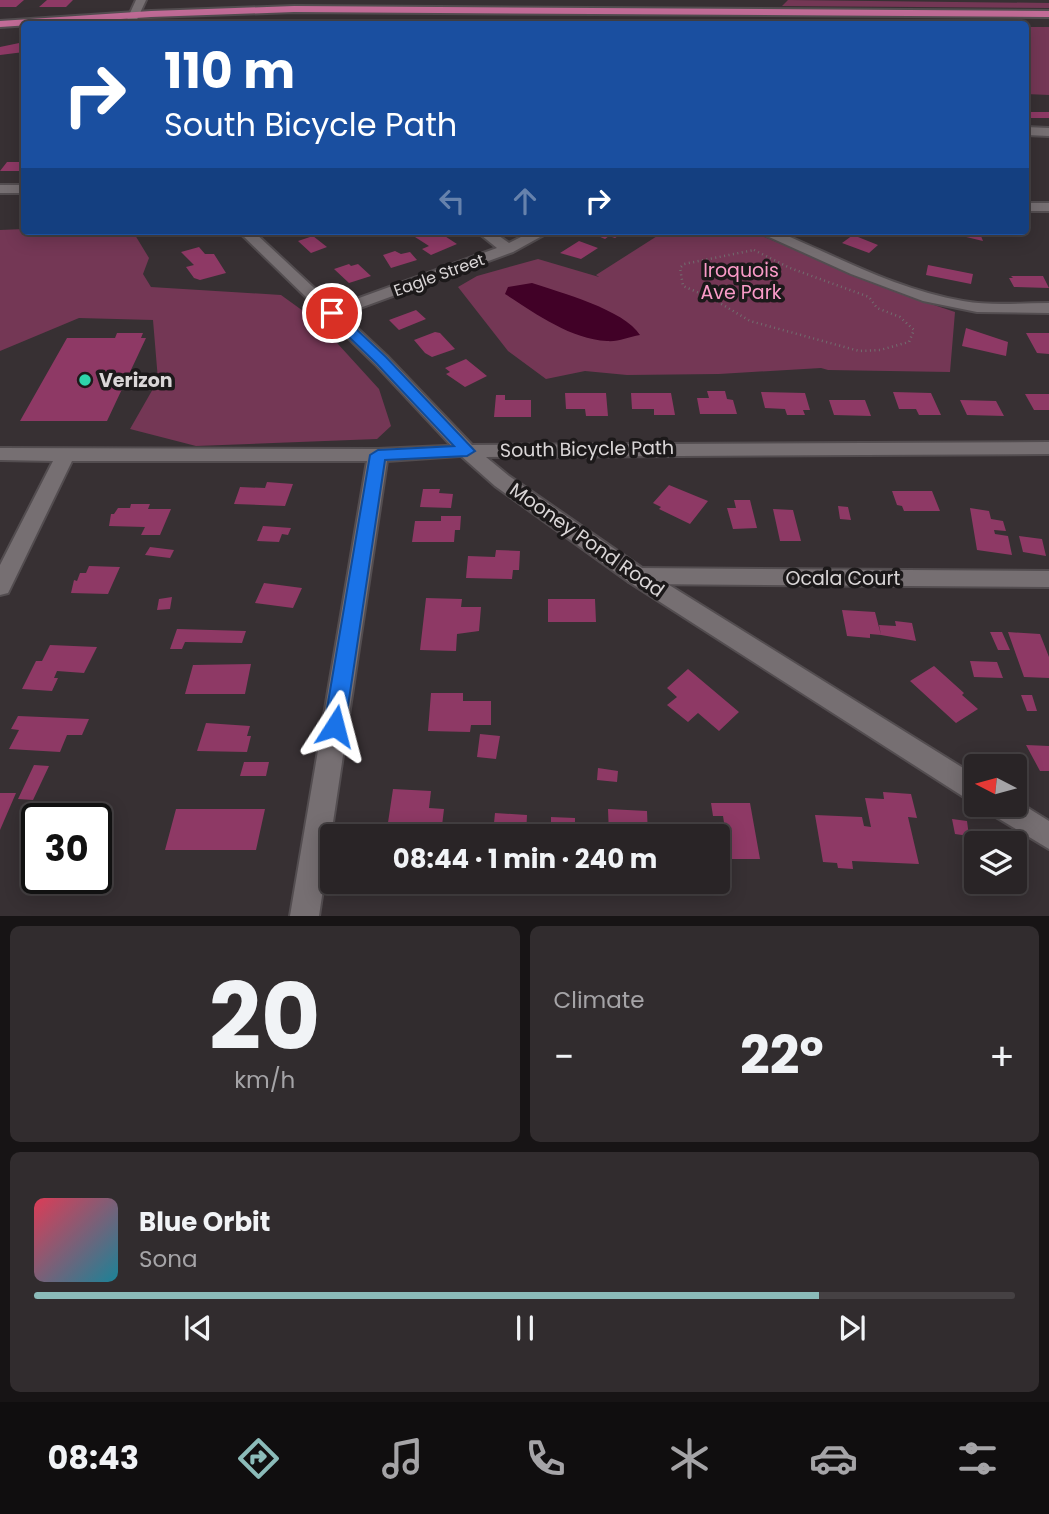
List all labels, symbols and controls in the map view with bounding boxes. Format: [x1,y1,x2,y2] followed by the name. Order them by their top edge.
[164,37,295,105] text: 110 m
[49,49,140,140] icon: right
[164,102,457,147] text: South Bicycle Path
[433,182,471,220] icon: left
[506,182,544,220] icon: ahead
[579,182,617,220] icon: right
[391,248,488,302] street label: Eagle Street
[700,257,782,306] park label: Iroquois Ave Park
[302,283,362,343] pin
[313,294,351,332] icon: arrive
[99,367,173,394] place label: Verizon
[77,372,93,388] marker: Verizon
[500,434,674,464] street label: South Bicycle Path
[504,476,670,604] street label: Mooney Pond Road
[786,565,901,592] street label: Ocala Court
[298,689,372,763] position arrow
[964,754,1027,817] north arrow
[964,754,1027,894] map controls
[21,803,112,894] speed limit sign: 30
[964,831,1027,894] button: layers
[393,841,657,877] text: 08:44 · 1 min · 240 m
[209,953,320,1081] text: 20
[554,984,644,1016] text: Climate
[740,1019,823,1092] text: 22°
[554,1030,574,1083] text: −
[989,1030,1015,1083] text: +
[234,1064,295,1096] text: km/h
[139,1204,270,1240] text: Blue Orbit
[139,1243,198,1275] text: Sona
[179,1309,217,1347] icon: previous
[506,1309,544,1347] icon: pause
[833,1309,871,1347] icon: next
[234,1434,283,1483] icon: directions
[378,1434,427,1483] icon: music
[521,1434,570,1483] icon: phone
[665,1434,714,1483] icon: climate
[809,1434,858,1483] icon: car
[953,1434,1002,1483] icon: filters
[47,1435,139,1480] text: 08:43

